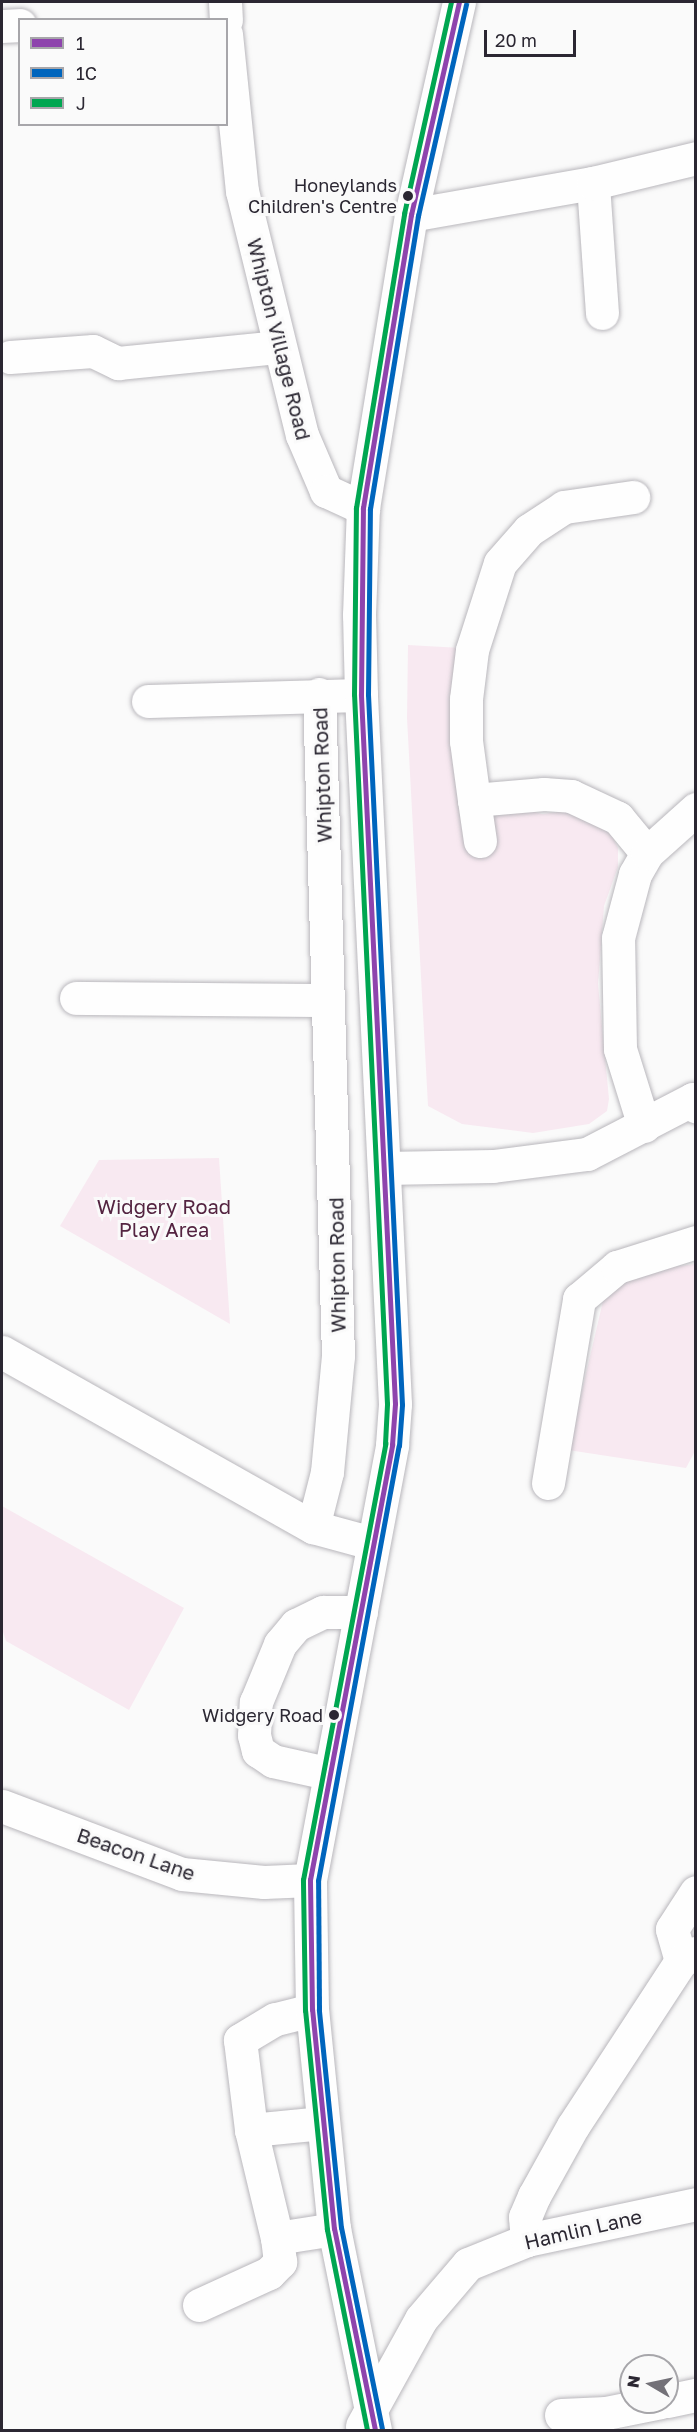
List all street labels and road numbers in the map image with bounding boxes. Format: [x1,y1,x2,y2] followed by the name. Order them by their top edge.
[242,236,316,442] street label: Whipton Village Road
[308,707,336,843] street label: Whipton Road
[324,1197,350,1333] street label: Whipton Road
[74,1823,198,1885] street label: Beacon Lane
[522,2204,644,2254] street label: Hamlin Lane

